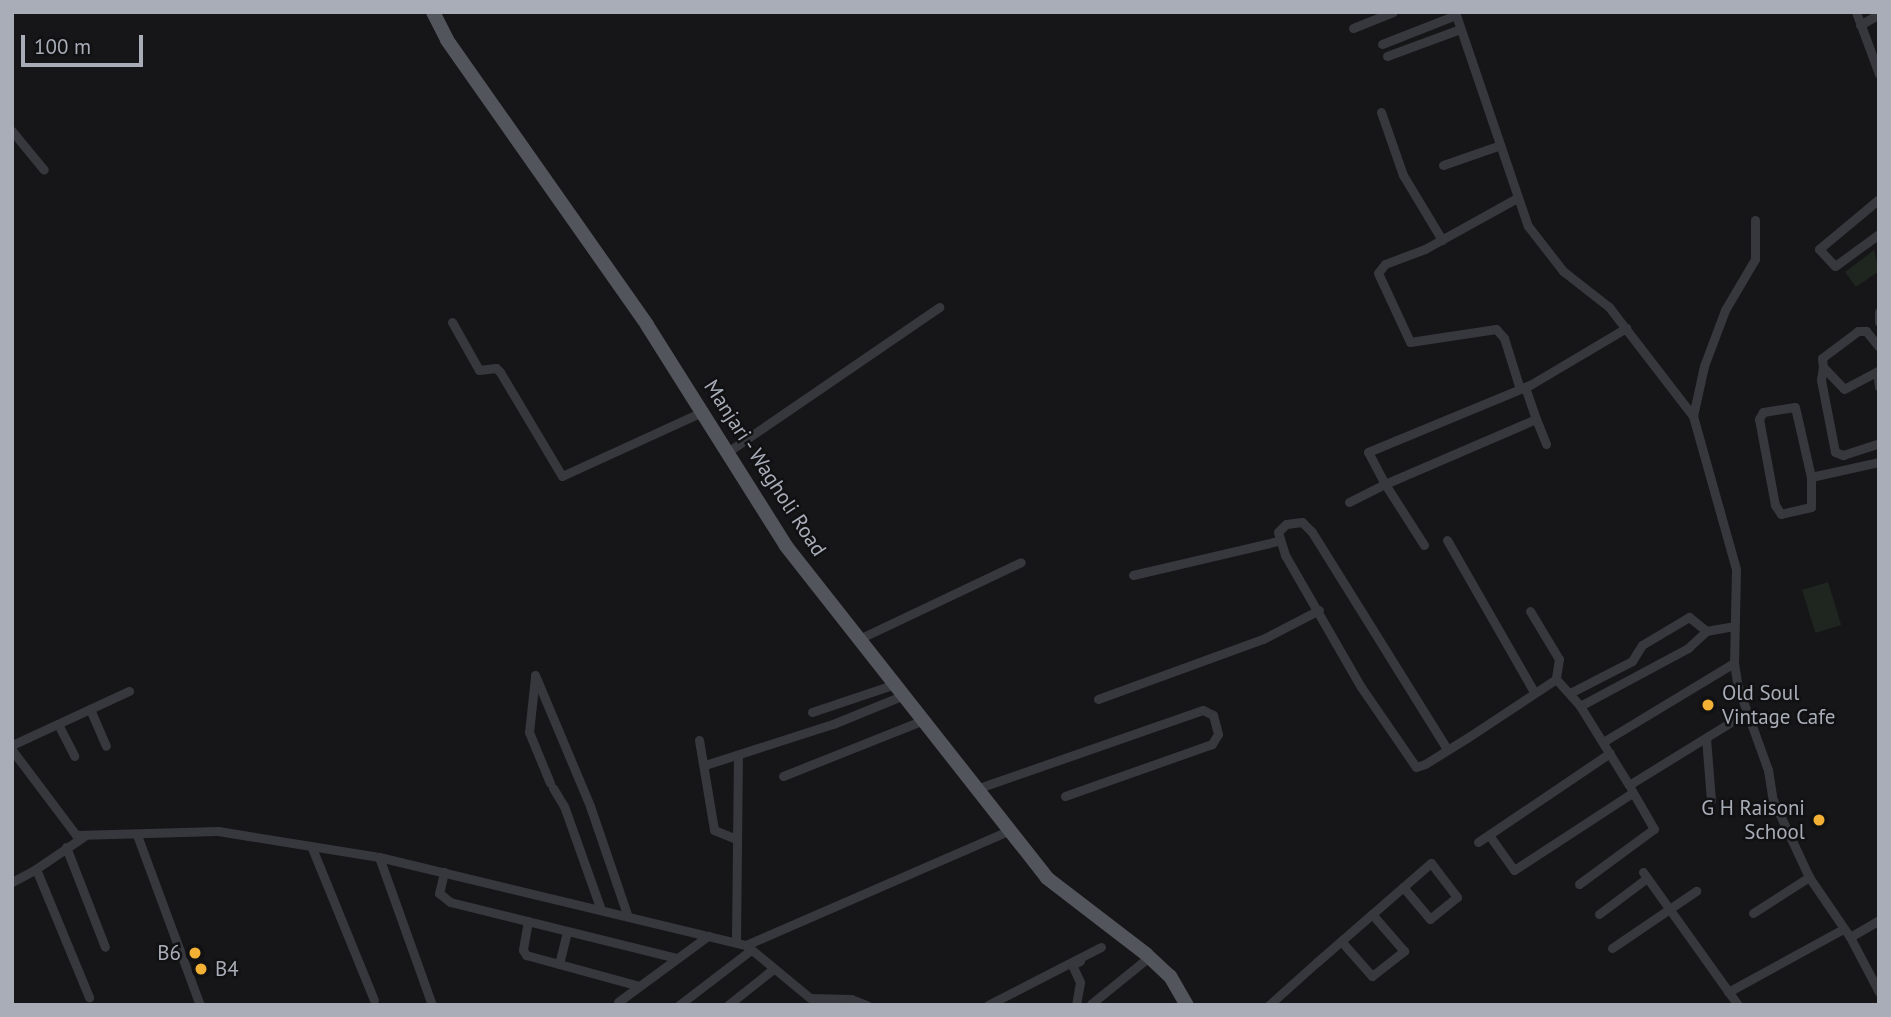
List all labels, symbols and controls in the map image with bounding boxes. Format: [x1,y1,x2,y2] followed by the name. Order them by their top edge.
[24,21,147,65] scale bar
[34,33,91,60] text: 100 m
[698,374,832,562] street label: Manjari - Wagholi Road
[1722,680,1835,730] place label: Old Soul Vintage Cafe
[1700,697,1716,713] marker: Old Soul Vintage Cafe
[1701,795,1805,845] place label: G H Raisoni School
[1811,812,1827,828] marker: G H Raisoni School
[157,940,181,966] place label: B6
[187,945,203,961] marker: B6
[215,956,239,982] place label: B4
[193,961,209,977] marker: B4

